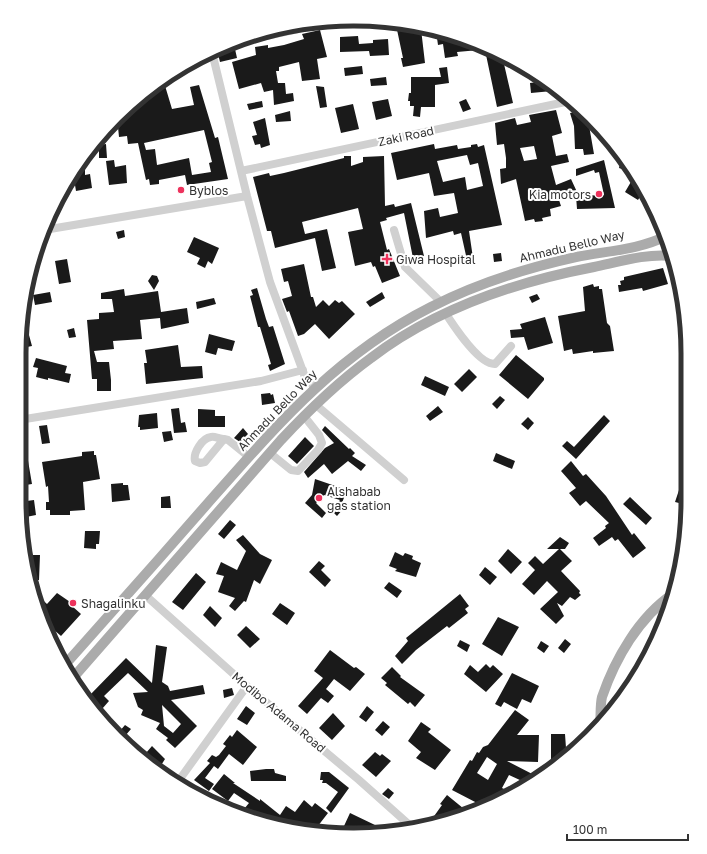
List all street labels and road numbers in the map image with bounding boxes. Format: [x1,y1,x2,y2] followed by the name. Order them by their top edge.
[377,123,435,149] street label: Zaki Road
[518,227,626,265] street label: Ahmadu Bello Way
[234,366,320,454] street label: Ahmadu Bello Way
[229,668,329,756] street label: Modibo Adama Road

